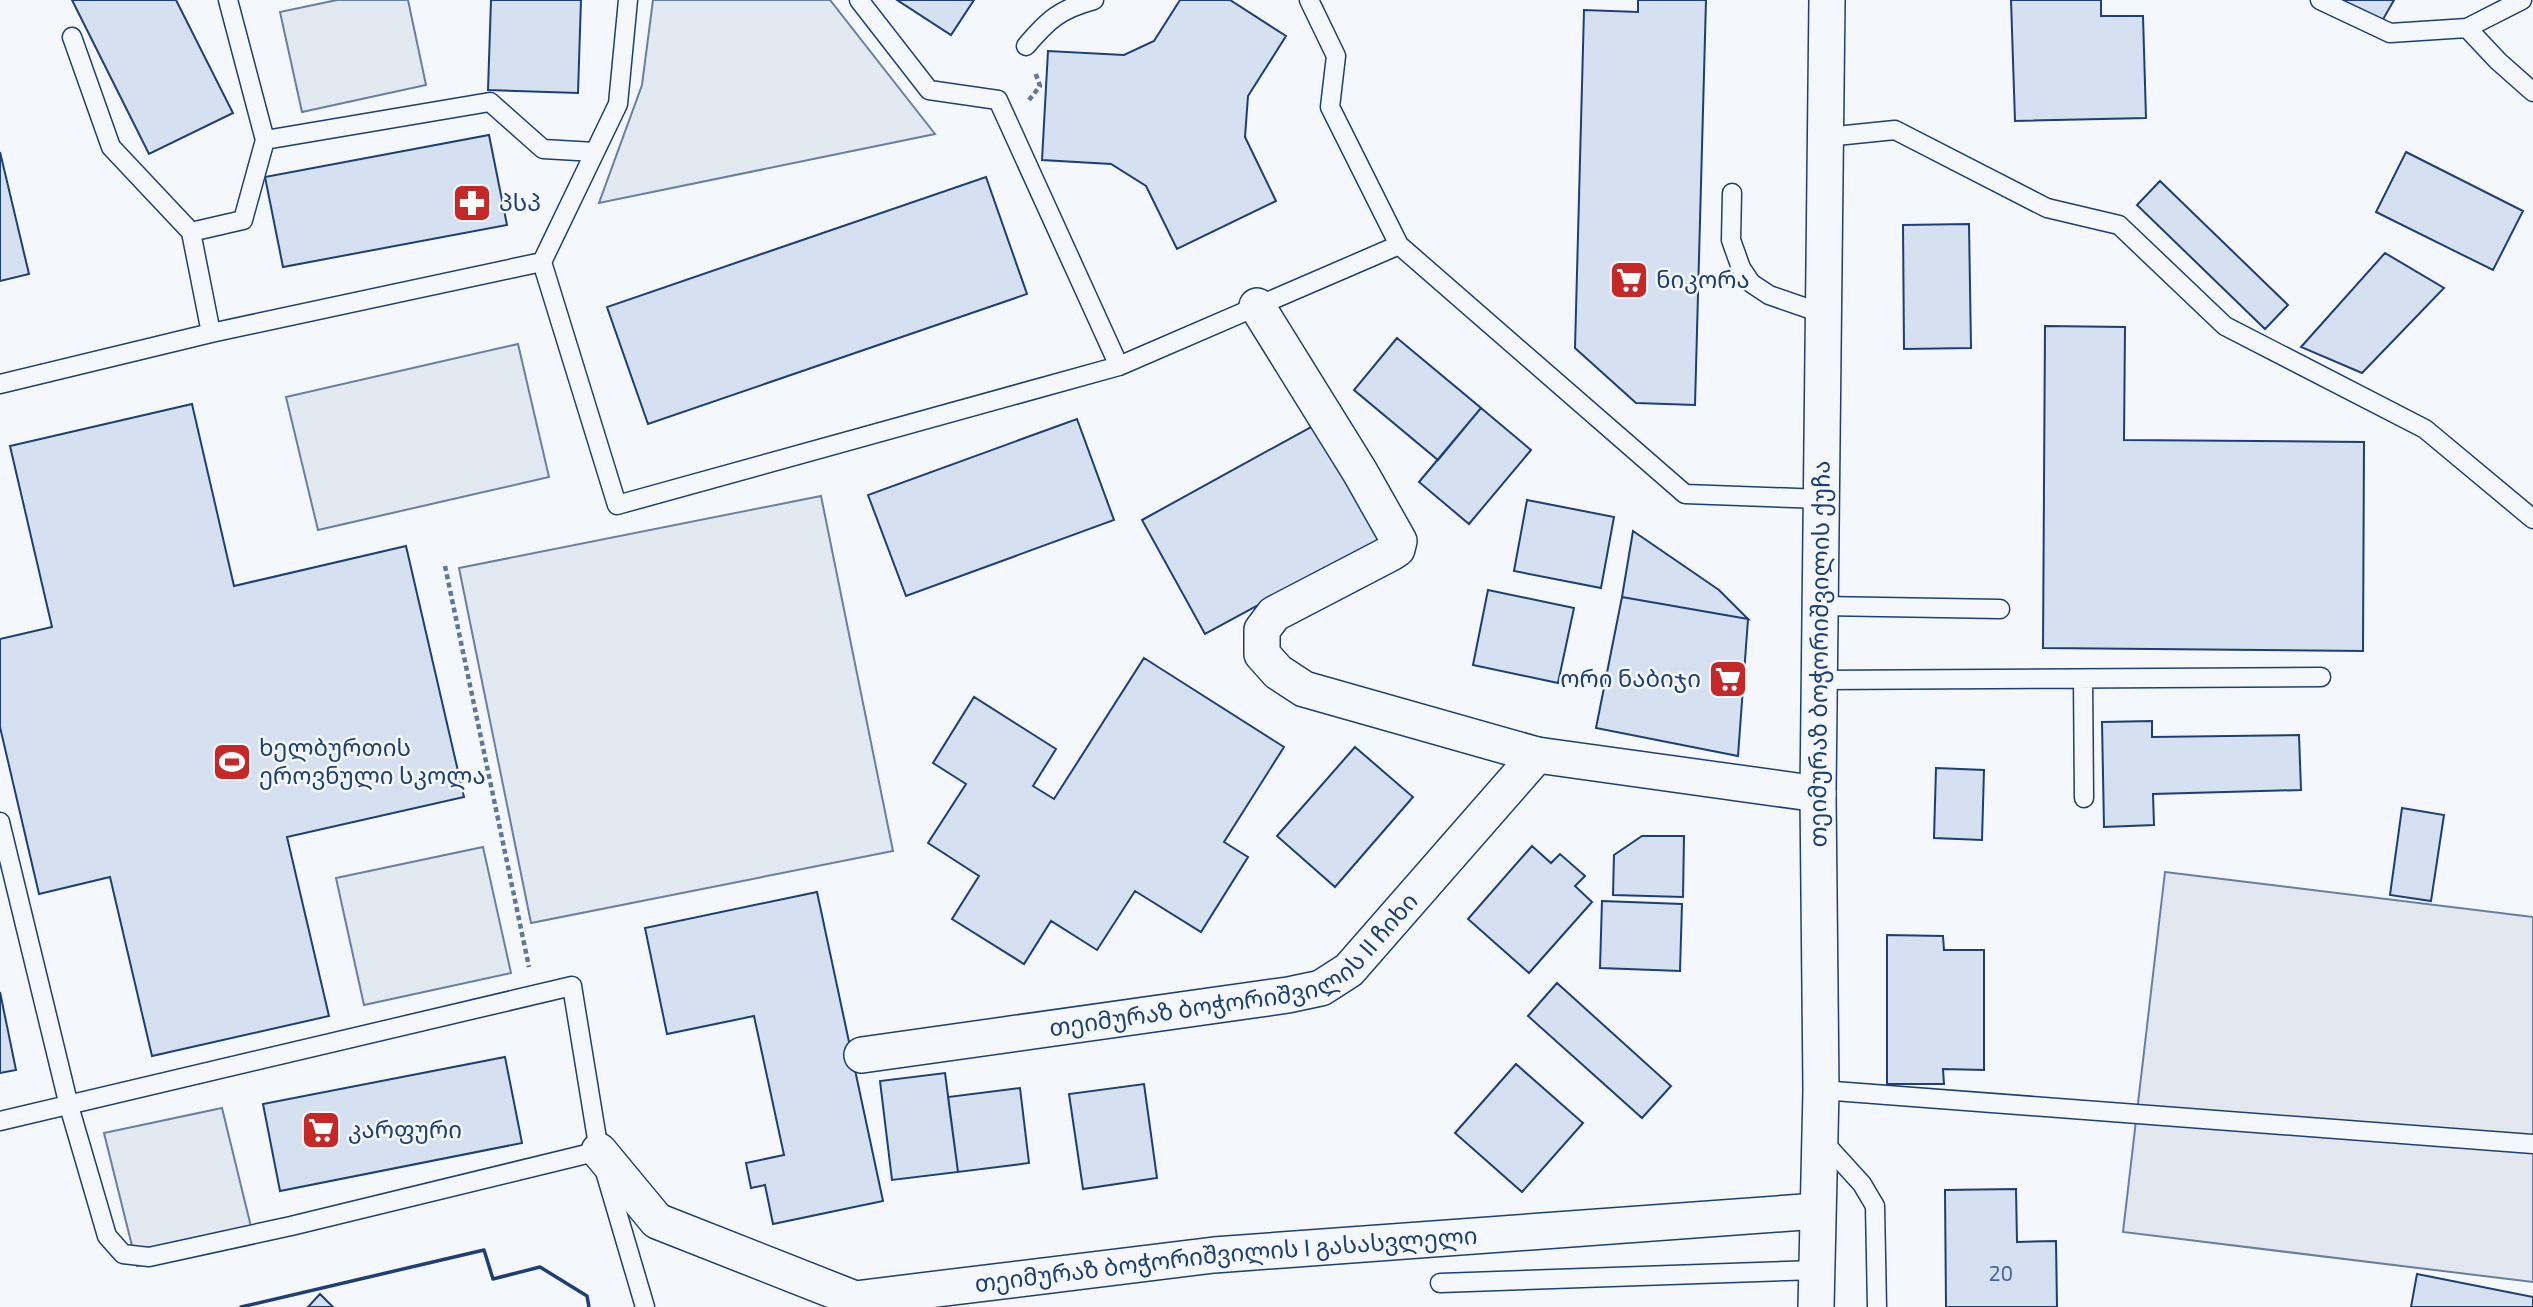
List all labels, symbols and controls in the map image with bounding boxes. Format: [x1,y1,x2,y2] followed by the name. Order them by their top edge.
[451,182,493,224] pharmacy icon: პსპ
[499,187,541,216] place label: პსპ
[1608,259,1650,301] supermarket icon: ნიკორა
[1656,264,1750,294] place label: ნიკორა
[1802,460,1835,848] street label: თეიმურაზ ბოჭორიშვილის ქუჩა
[1707,658,1749,700] supermarket icon: ორი ნაბიჯი
[1560,663,1701,693] place label: ორი ნაბიჯი
[259,732,486,790] place label: ხელბურთის ეროვნული სკოლა
[211,741,253,783] sports icon: ხელბურთის ეროვნული სკოლა
[1047,886,1423,1041] street label: თეიმურაზ ბოჭორიშვილის II ჩიხი
[300,1109,342,1151] supermarket icon: კარფური
[348,1114,462,1144] place label: კარფური
[973,1220,1478,1297] street label: თეიმურაზ ბოჭორიშვილის I გასასვლელი
[1989,1260,2013,1285] house number: 20

